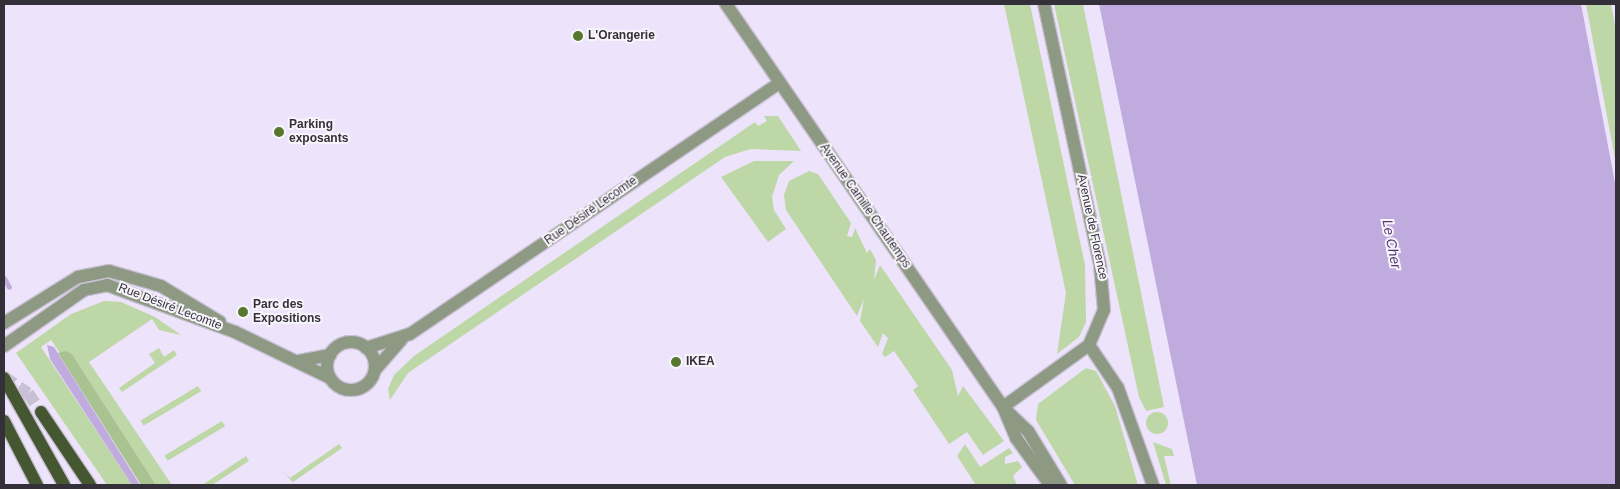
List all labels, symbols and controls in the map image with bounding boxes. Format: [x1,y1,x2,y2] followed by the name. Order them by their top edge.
[588,29,655,43] place label: L'Orangerie
[572,30,584,42] marker: L'Orangerie
[289,118,348,146] place label: Parking exposants
[273,126,285,138] marker: Parking exposants
[817,141,913,271] street label: Avenue Camille Chautemps
[1074,173,1110,281] street label: Avenue de Florence
[542,174,640,248] street label: Rue Désiré Lecomte
[1379,218,1405,270] water label: Le Cher
[116,281,224,333] street label: Rue Désiré Lecomte
[253,298,321,326] place label: Parc des Expositions
[237,306,249,318] marker: Parc des Expositions
[686,355,715,369] place label: IKEA
[670,356,682,368] marker: IKEA

